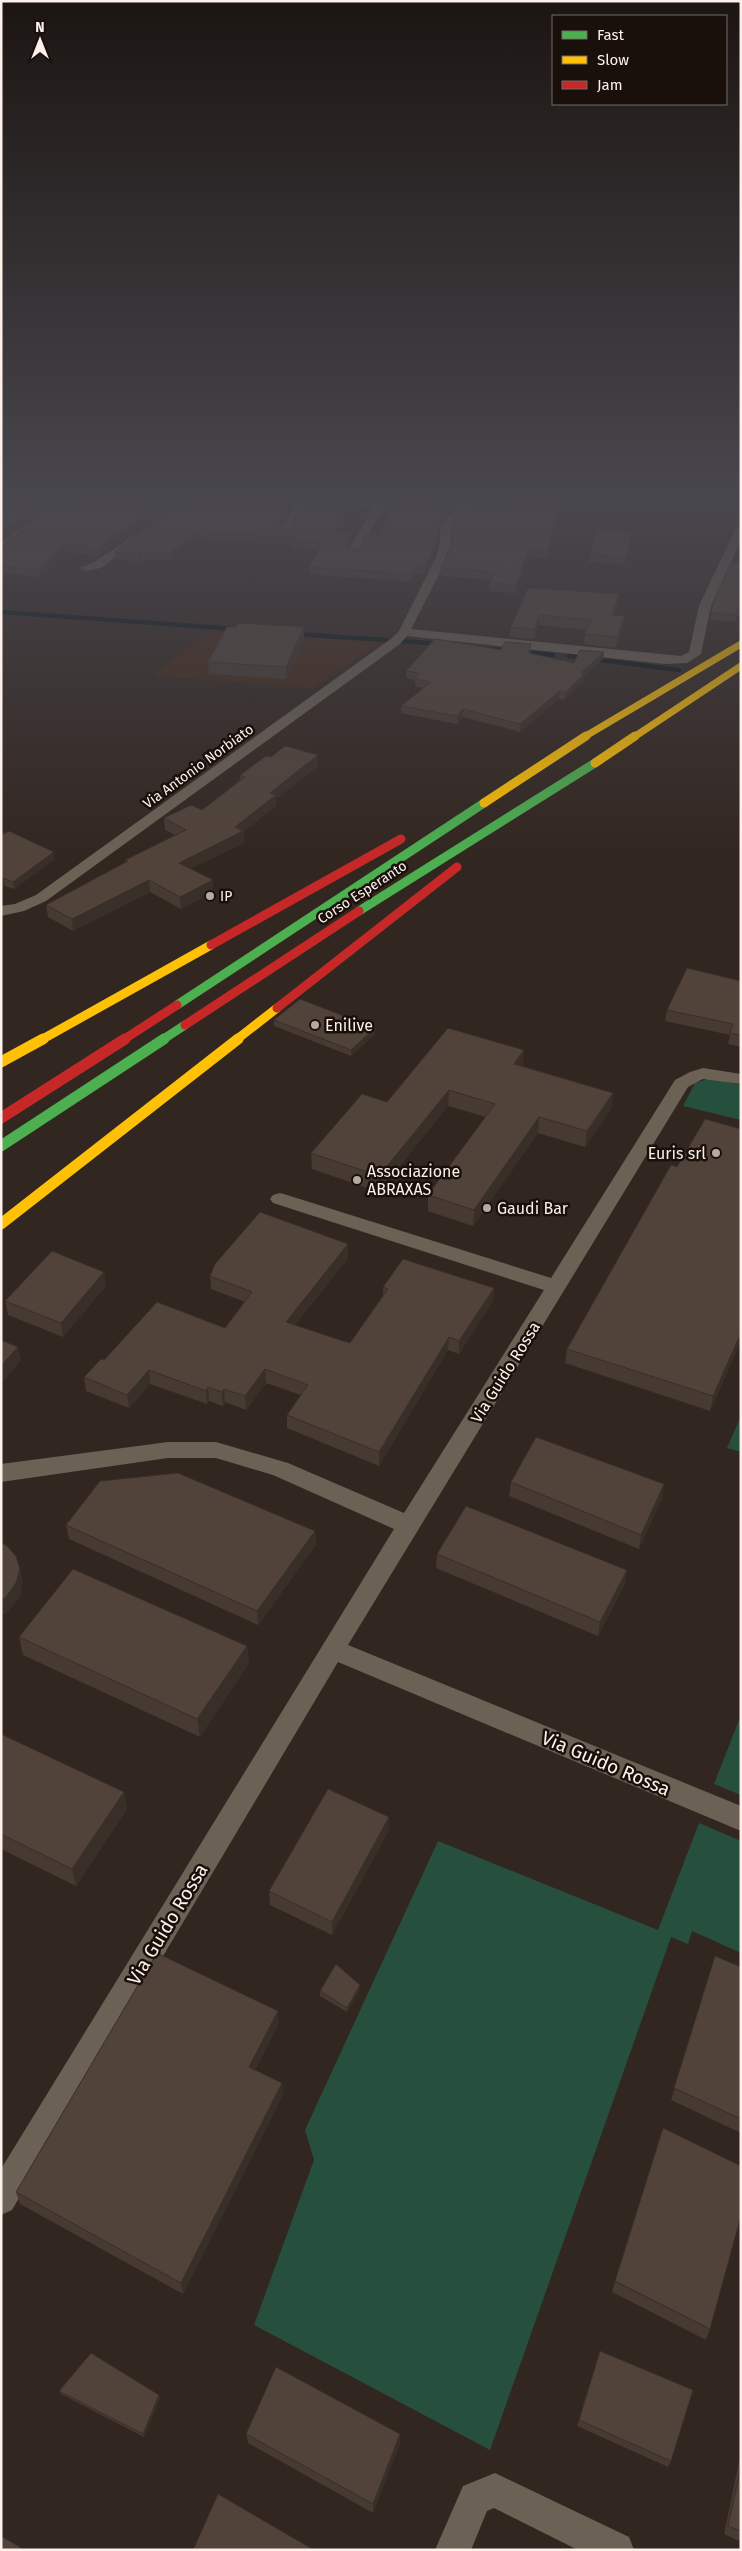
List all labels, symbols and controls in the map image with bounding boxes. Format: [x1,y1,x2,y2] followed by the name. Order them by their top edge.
[15,15,65,65] north arrow
[552,15,727,105] legend
[35,19,45,36] text: N
[597,26,624,44] text: Fast
[597,51,629,69] text: Slow
[597,76,623,94] text: Jam
[140,721,257,812] street label: Via Antonio Norbiato
[314,857,410,928] street label: Corso Esperanto
[220,888,232,905] place label: IP
[204,890,216,902] marker: IP
[325,1016,373,1035] place label: Enilive
[309,1019,321,1031] marker: Enilive
[648,1144,706,1163] place label: Euris srl
[710,1147,722,1159] marker: Euris srl
[367,1162,460,1199] place label: Associazione ABRAXAS
[351,1174,363,1186] marker: Associazione ABRAXAS
[497,1199,569,1218] place label: Gaudi Bar
[481,1202,493,1214] marker: Gaudi Bar
[467,1318,544,1426] street label: Via Guido Rossa
[538,1726,673,1801] street label: Via Guido Rossa
[122,1860,213,1989] street label: Via Guido Rossa

